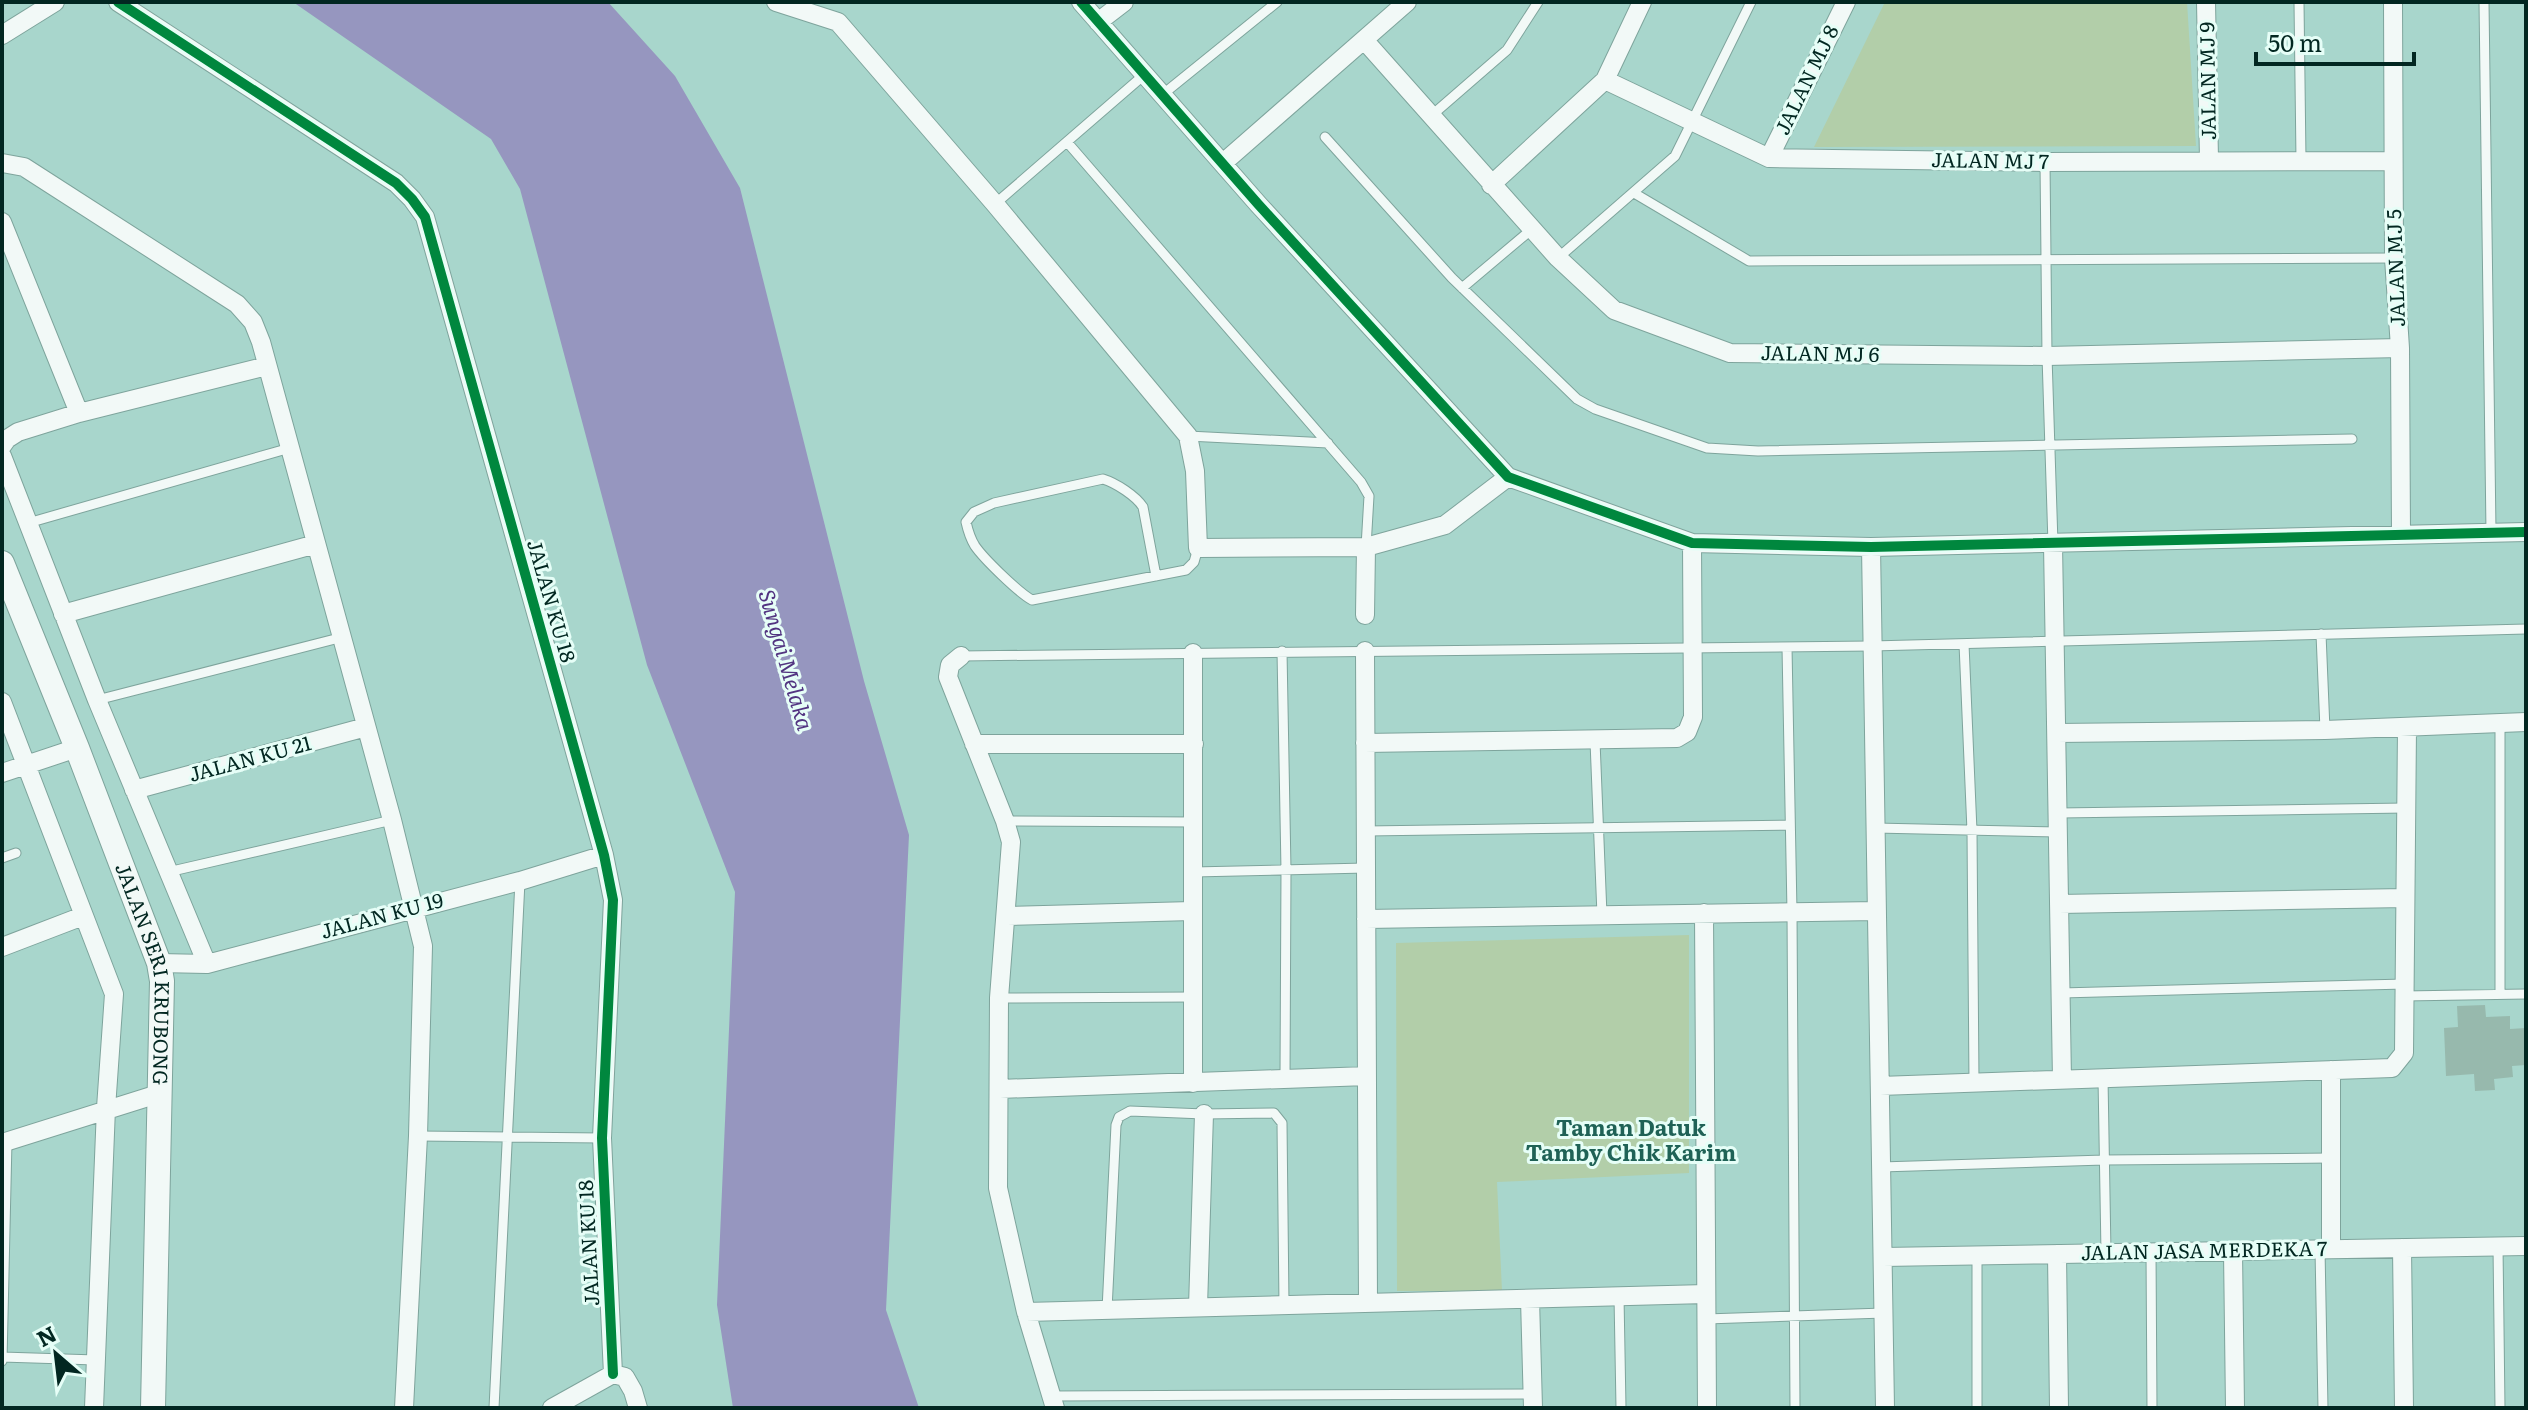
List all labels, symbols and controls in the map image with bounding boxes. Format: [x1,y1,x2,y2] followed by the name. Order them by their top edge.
[2256,16,2414,66] scale bar
[1766,19,1845,139] street label: JALAN MJ 8
[2190,22,2222,140] street label: JALAN MJ 9
[2268,24,2322,59] text: 50 m
[1931,143,2049,175] street label: JALAN MJ 7
[2377,209,2411,328] street label: JALAN MJ 5
[1761,336,1880,368] street label: JALAN MJ 6
[521,535,585,665] street label: JALAN KU 18
[752,585,823,734] water label: Sungai Melaka
[185,726,314,788] street label: JALAN KU 21
[109,858,179,1086] street label: JALAN SERI KRUBONG
[317,883,446,945] street label: JALAN KU 19
[1526,1110,1736,1168] district label: Taman Datuk Tamby Chik Karim
[569,1179,605,1307] street label: JALAN KU 18
[2080,1232,2327,1266] street label: JALAN JASA MERDEKA 7
[16,1314,96,1394] north arrow
[30,1316,62,1354] text: N

